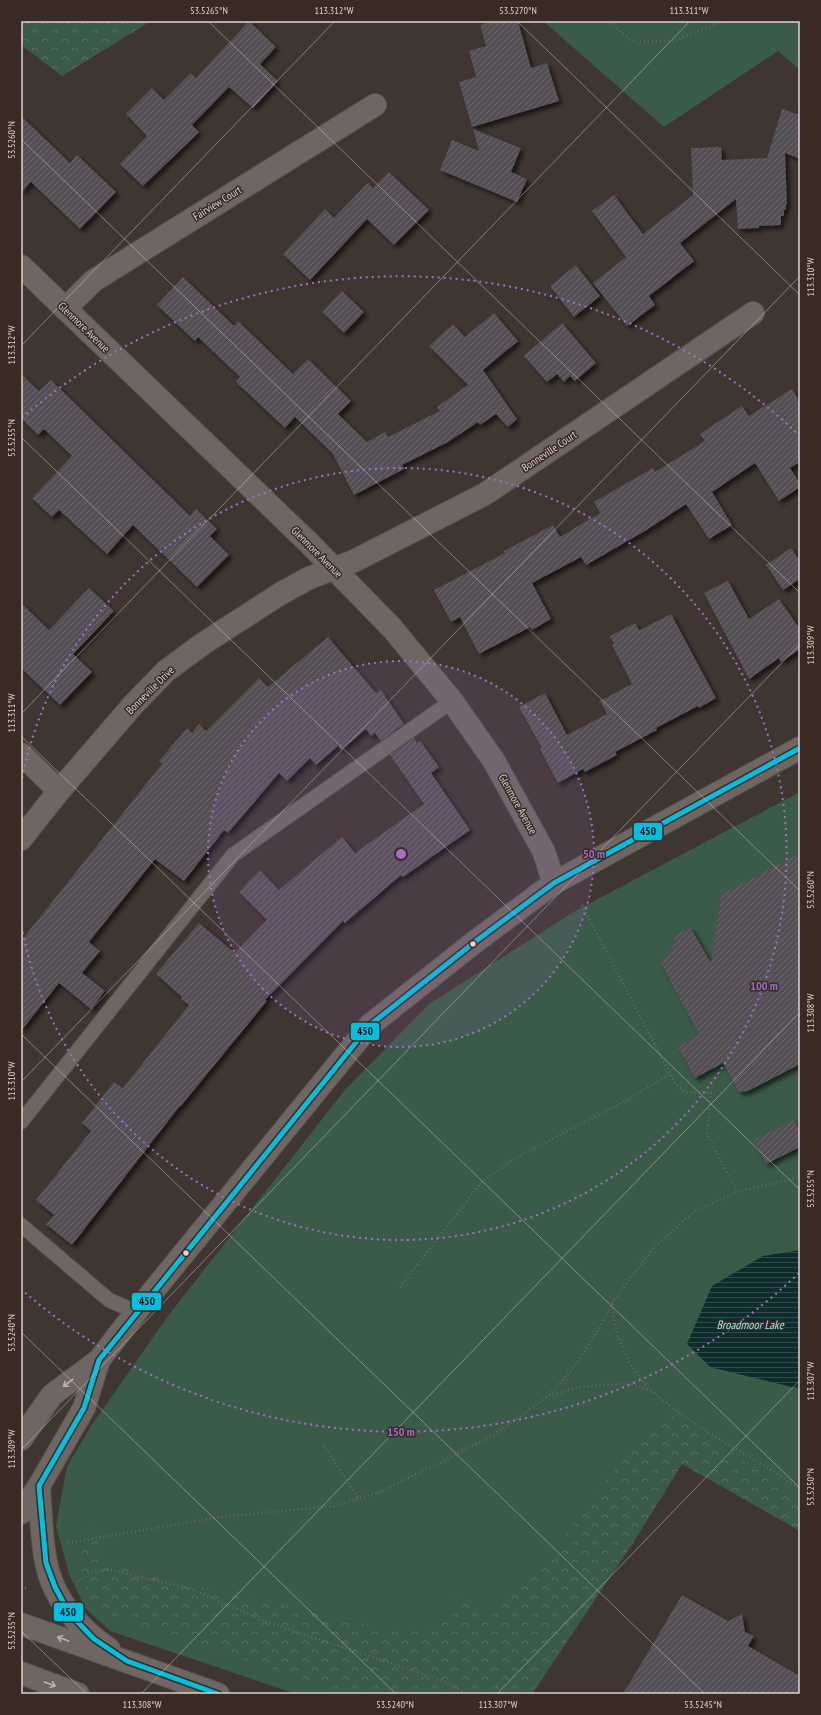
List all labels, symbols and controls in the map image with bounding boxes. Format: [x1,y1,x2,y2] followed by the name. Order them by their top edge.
[190,4,228,17] text: 53.5265°N
[315,4,354,17] text: 113.312°W
[499,4,537,17] text: 53.5270°N
[670,4,709,17] text: 113.311°W
[5,121,18,159] text: 53.5260°N
[190,183,244,223] street label: Fairview Court
[804,257,817,296] text: 113.310°W
[55,299,113,356] street label: Glenmore Avenue
[5,325,18,364] text: 113.312°W
[5,419,18,457] text: 53.5255°N
[519,428,579,474] street label: Bonneville Court
[288,523,346,581] street label: Glenmore Avenue
[804,625,817,664] text: 113.309°W
[123,663,177,717] street label: Bonneville Drive
[5,693,18,732] text: 113.311°W
[496,771,541,837] street label: Glenmore Avenue
[633,822,663,841] line badge: 450
[640,824,656,838] text: 450
[583,846,605,861] text: 50 m
[394,847,408,861] centre of rings
[804,871,817,909] text: 53.5260°N
[468,939,478,949] unlabelled marker
[750,978,778,993] text: 100 m
[804,993,817,1032] text: 113.308°W
[350,1022,380,1041] line badge: 450
[357,1024,373,1038] text: 450
[5,1061,18,1100] text: 113.310°W
[804,1170,817,1208] text: 53.5255°N
[181,1248,191,1258] unlabelled marker
[131,1292,162,1311] line badge: 450
[139,1294,155,1308] text: 450
[5,1314,18,1352] text: 53.5240°N
[716,1317,785,1332] water label: Broadmoor Lake
[804,1361,817,1400] text: 113.307°W
[62,1379,73,1387] one-way arrow
[387,1424,415,1439] text: 150 m
[5,1429,18,1468] text: 113.309°W
[804,1468,817,1506] text: 53.5250°N
[53,1602,84,1622] line badge: 450
[60,1605,76,1619] text: 450
[5,1612,18,1650] text: 53.5235°N
[57,1635,70,1642] one-way arrow
[43,1680,55,1688] one-way arrow
[123,1698,162,1711] text: 113.308°W
[376,1698,414,1711] text: 53.5240°N
[479,1698,518,1711] text: 113.307°W
[684,1698,722,1711] text: 53.5245°N

